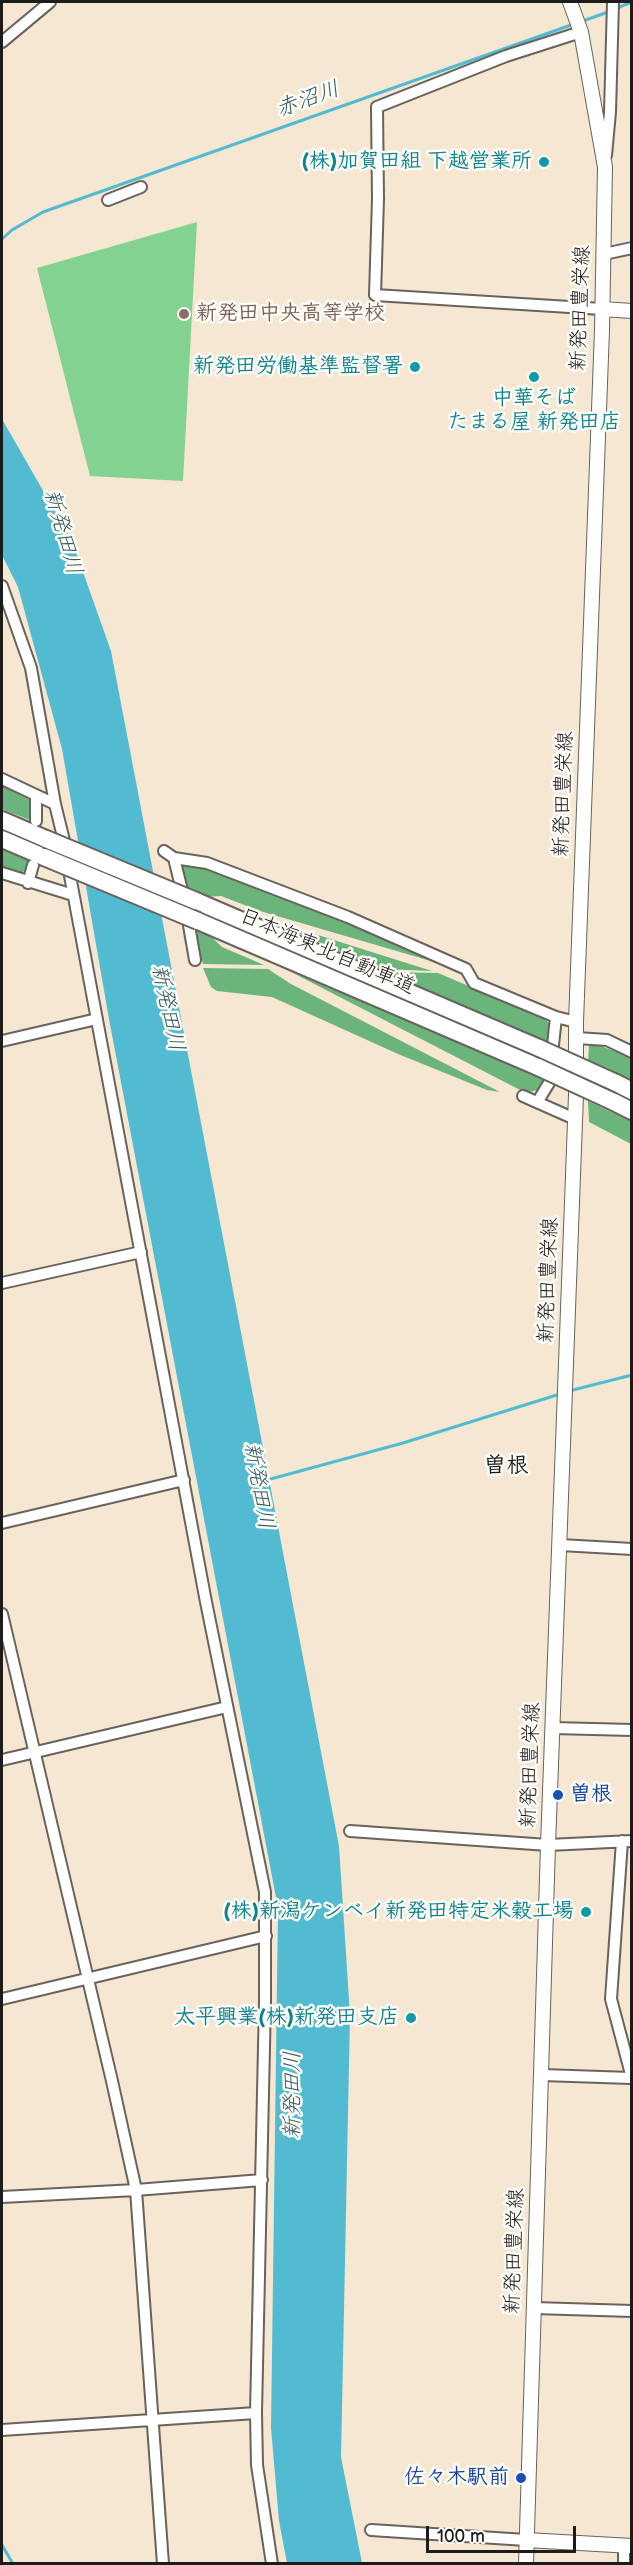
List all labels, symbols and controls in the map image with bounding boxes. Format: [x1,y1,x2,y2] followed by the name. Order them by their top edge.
[272,76,344,124] water label: 赤沼川
[302,149,532,175] place label: (株)加賀田組 下越営業所
[537,155,551,169] marker: (株)加賀田組 下越営業所
[566,245,596,371] street label: 新発田豊栄線
[196,301,385,327] place label: 新発田中央高等学校
[177,307,191,321] marker: 新発田中央高等学校
[193,354,403,380] place label: 新発田労働基準監督署
[408,360,422,374] marker: 新発田労働基準監督署
[527,370,541,384] marker: 中華そば たまる屋 新発田店
[447,386,621,436] place label: 中華そば たまる屋 新発田店
[37,486,87,578] water label: 新発田川
[549,731,579,857] street label: 新発田豊栄線
[235,903,419,1001] street label: 日本海東北自動車道
[145,962,189,1054] water label: 新発田川
[534,1217,564,1343] street label: 新発田豊栄線
[237,1440,279,1532] water label: 新発田川
[484,1453,528,1479] district label: 曽根
[516,1702,546,1828] street label: 新発田豊栄線
[570,1782,612,1808] place label: 曽根
[551,1788,565,1802] marker: 曽根
[223,1899,574,1925] place label: (株)新潟ケンベイ新発田特定米穀工場
[579,1905,593,1919] marker: (株)新潟ケンベイ新発田特定米穀工場
[174,2005,399,2031] place label: 太平興業(株)新発田支店
[404,2011,418,2025] marker: 太平興業(株)新発田支店
[280,2051,306,2139] water label: 新発田川
[500,2188,530,2314] street label: 新発田豊栄線
[404,2465,509,2491] place label: 佐々木駅前
[514,2471,528,2485] marker: 佐々木駅前
[429,2514,579,2552] scale bar
[437,2526,485,2547] text: 100 m

